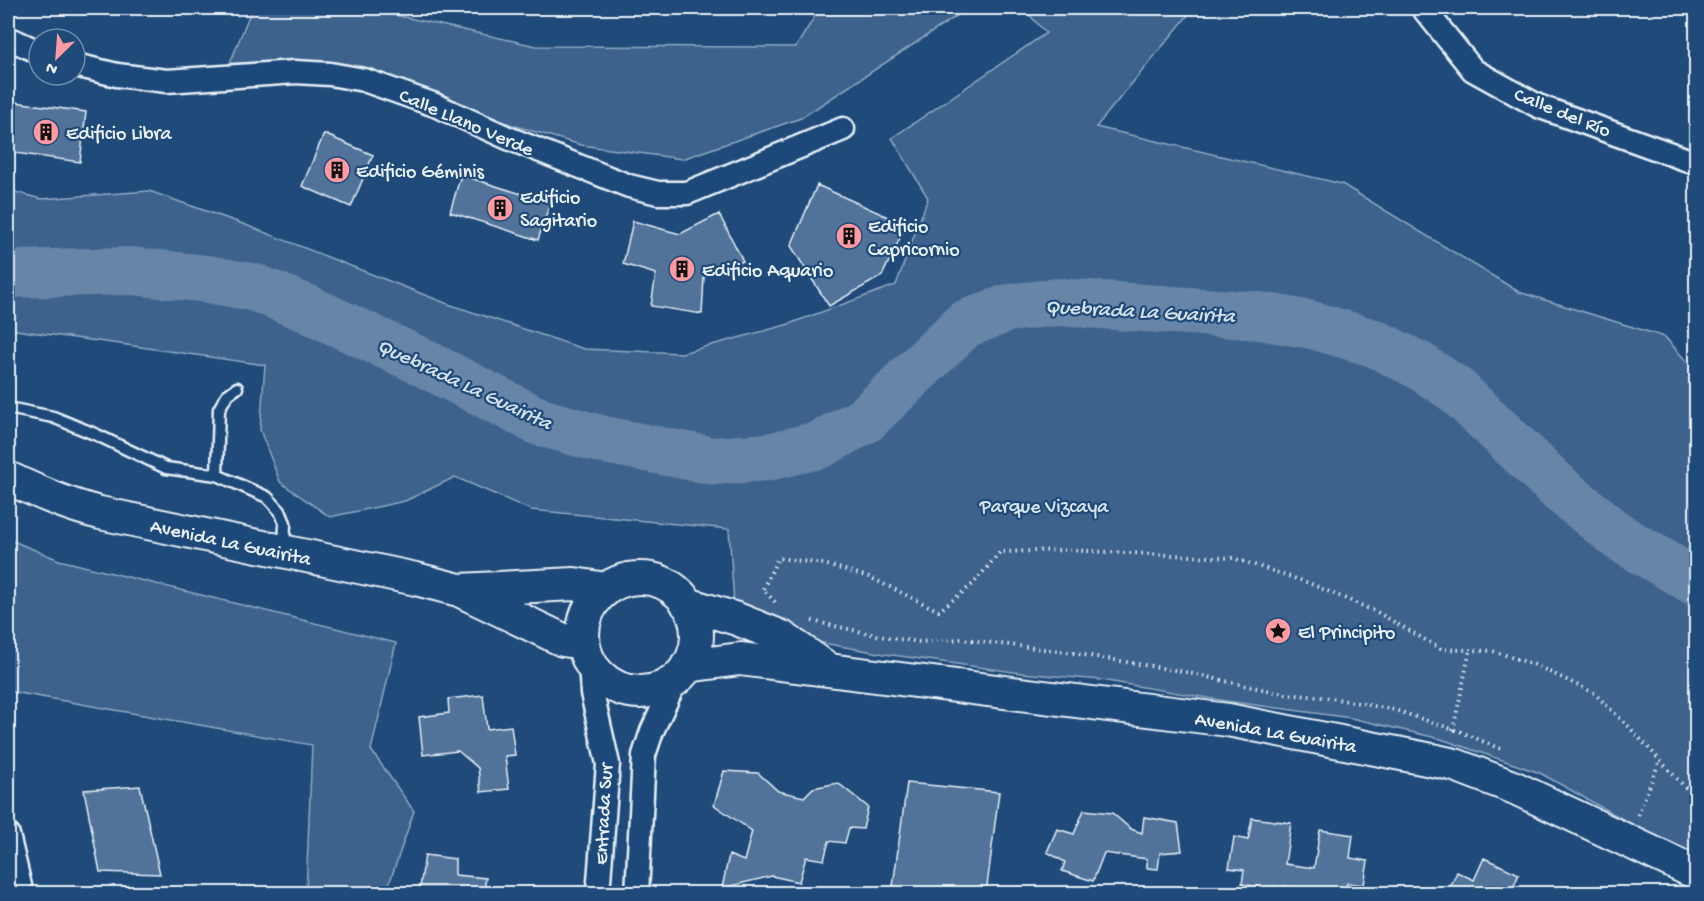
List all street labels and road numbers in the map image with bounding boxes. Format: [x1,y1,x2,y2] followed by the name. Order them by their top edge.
[1510,84,1613,144] street label: Calle del Río
[395,86,537,163] street label: Calle Llano Verde
[148,516,314,573] street label: Avenida La Guairita
[1193,709,1359,760] street label: Avenida La Guairita
[591,761,620,866] street label: Entrada Sur

